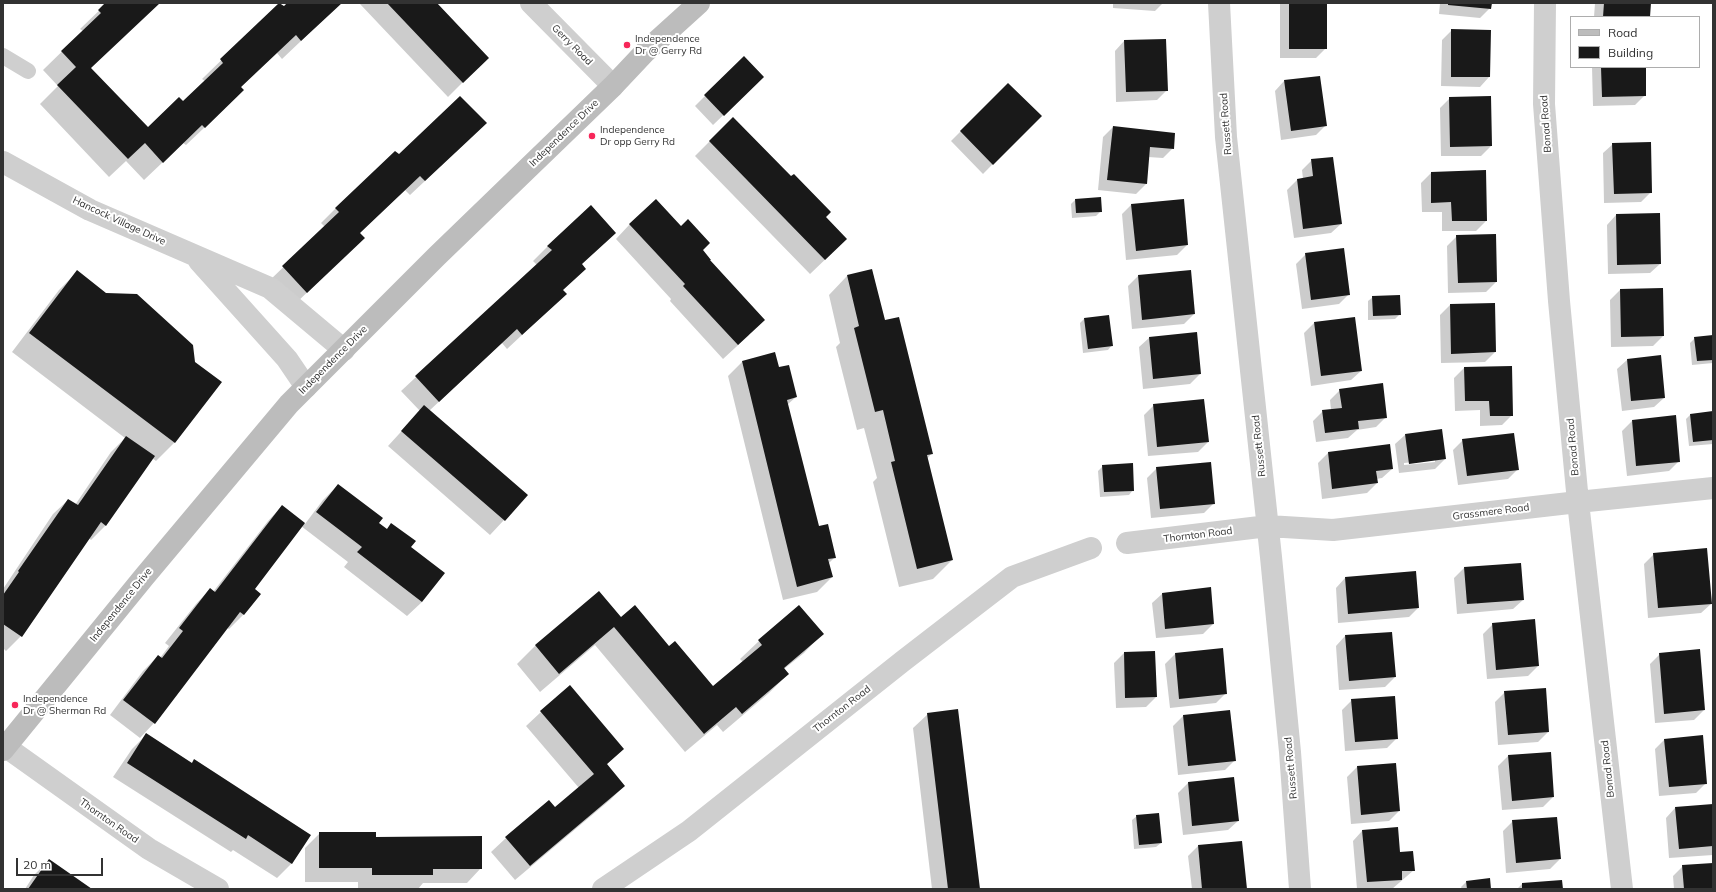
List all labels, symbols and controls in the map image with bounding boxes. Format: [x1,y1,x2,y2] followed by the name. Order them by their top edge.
[1570,16,1700,68] legend
[549,22,595,68] street label: Gerry Road
[1608,25,1637,40] text: Road
[635,33,702,56] place label: Independence Dr @ Gerry Rd
[622,40,632,50] marker: Independence Dr @ Gerry Rd
[1608,45,1653,60] text: Building
[1218,93,1234,155] street label: Russett Road
[1538,95,1554,153] street label: Bonad Road
[527,97,601,169] street label: Independence Drive
[600,124,675,148] place label: Independence Dr opp Gerry Rd
[587,131,597,141] marker: Independence Dr opp Gerry Rd
[71,194,167,248] street label: Hancock Village Drive
[296,323,370,397] street label: Independence Drive
[1250,415,1268,477] street label: Russett Road
[1565,418,1581,476] street label: Bonad Road
[1452,501,1530,523] street label: Grassmere Road
[1163,525,1233,545] street label: Thornton Road
[88,566,154,644] street label: Independence Drive
[811,683,873,735] street label: Thornton Road
[23,693,106,716] place label: Independence Dr @ Sherman Rd
[10,700,20,710] marker: Independence Dr @ Sherman Rd
[1282,737,1300,799] street label: Russett Road
[1599,740,1617,798] street label: Bonad Road
[77,796,141,846] street label: Thornton Road
[18,850,105,876] scale bar
[23,857,51,872] text: 20 m

